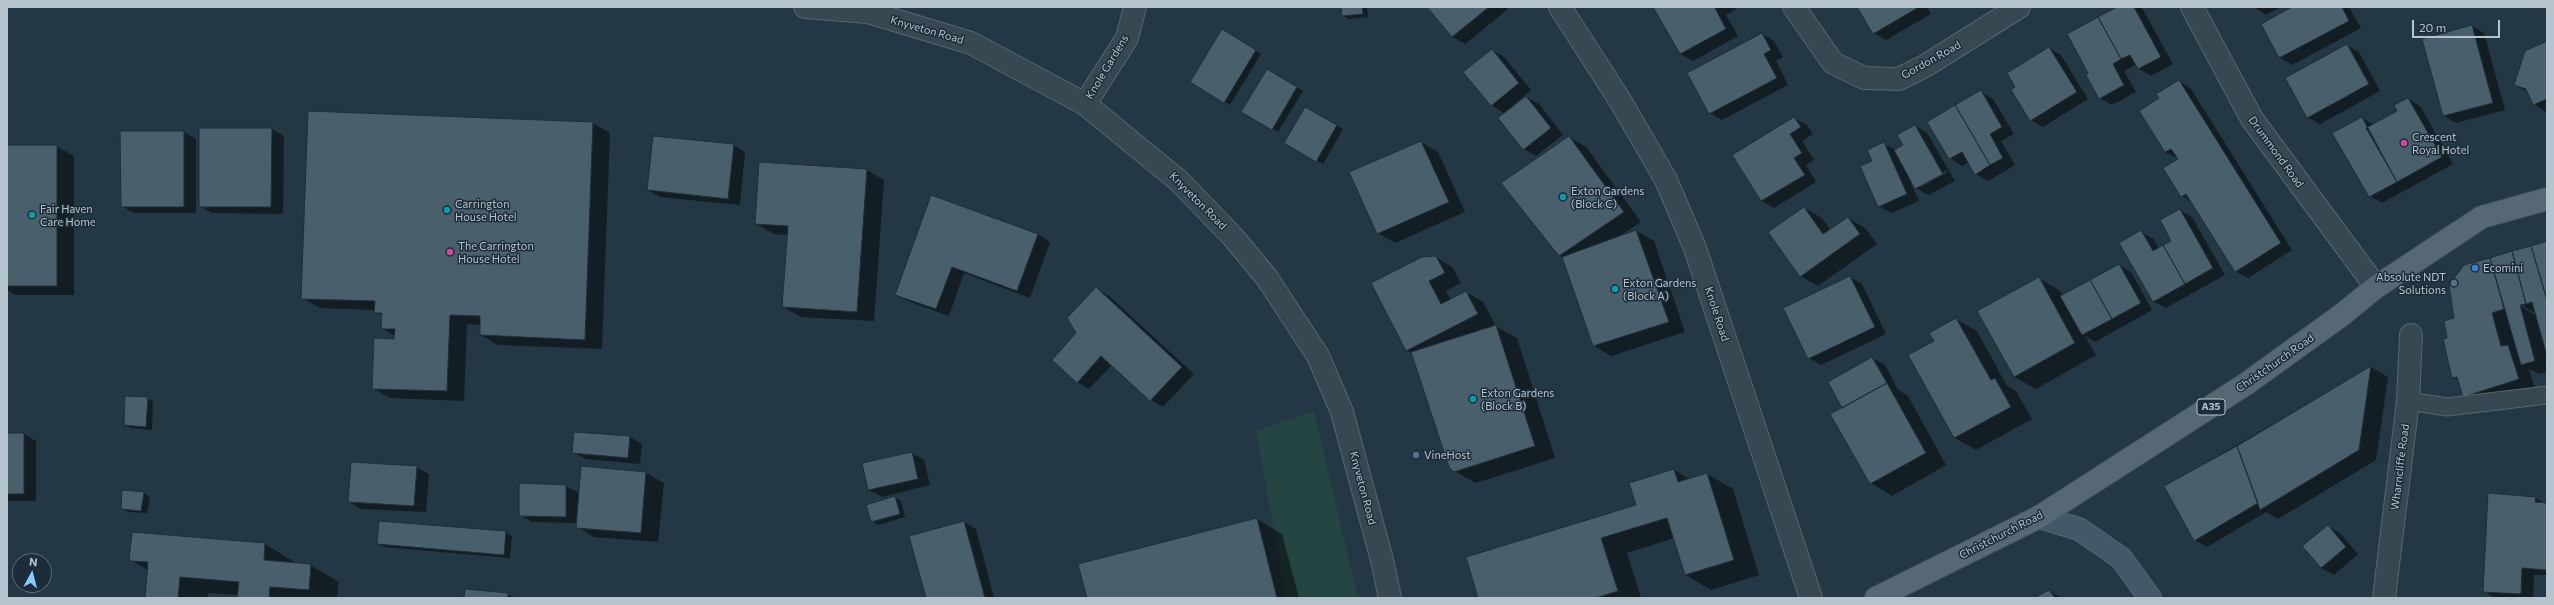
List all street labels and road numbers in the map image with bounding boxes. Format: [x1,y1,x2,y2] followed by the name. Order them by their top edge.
[889,13,965,47] street label: Knyveton Road
[1083,33,1131,101] street label: Knole Gardens
[1899,38,1963,82] street label: Gordon Road
[2246,114,2306,190] street label: Drummond Road
[1167,170,1229,232] street label: Knyveton Road
[1702,285,1732,343] street label: Knole Road
[2233,331,2317,395] street label: Christchurch Road
[2197,399,2225,415] road number: A35
[2388,423,2412,511] street label: Wharncliffe Road
[1347,450,1379,526] street label: Knyveton Road
[1957,508,2045,562] street label: Christchurch Road

